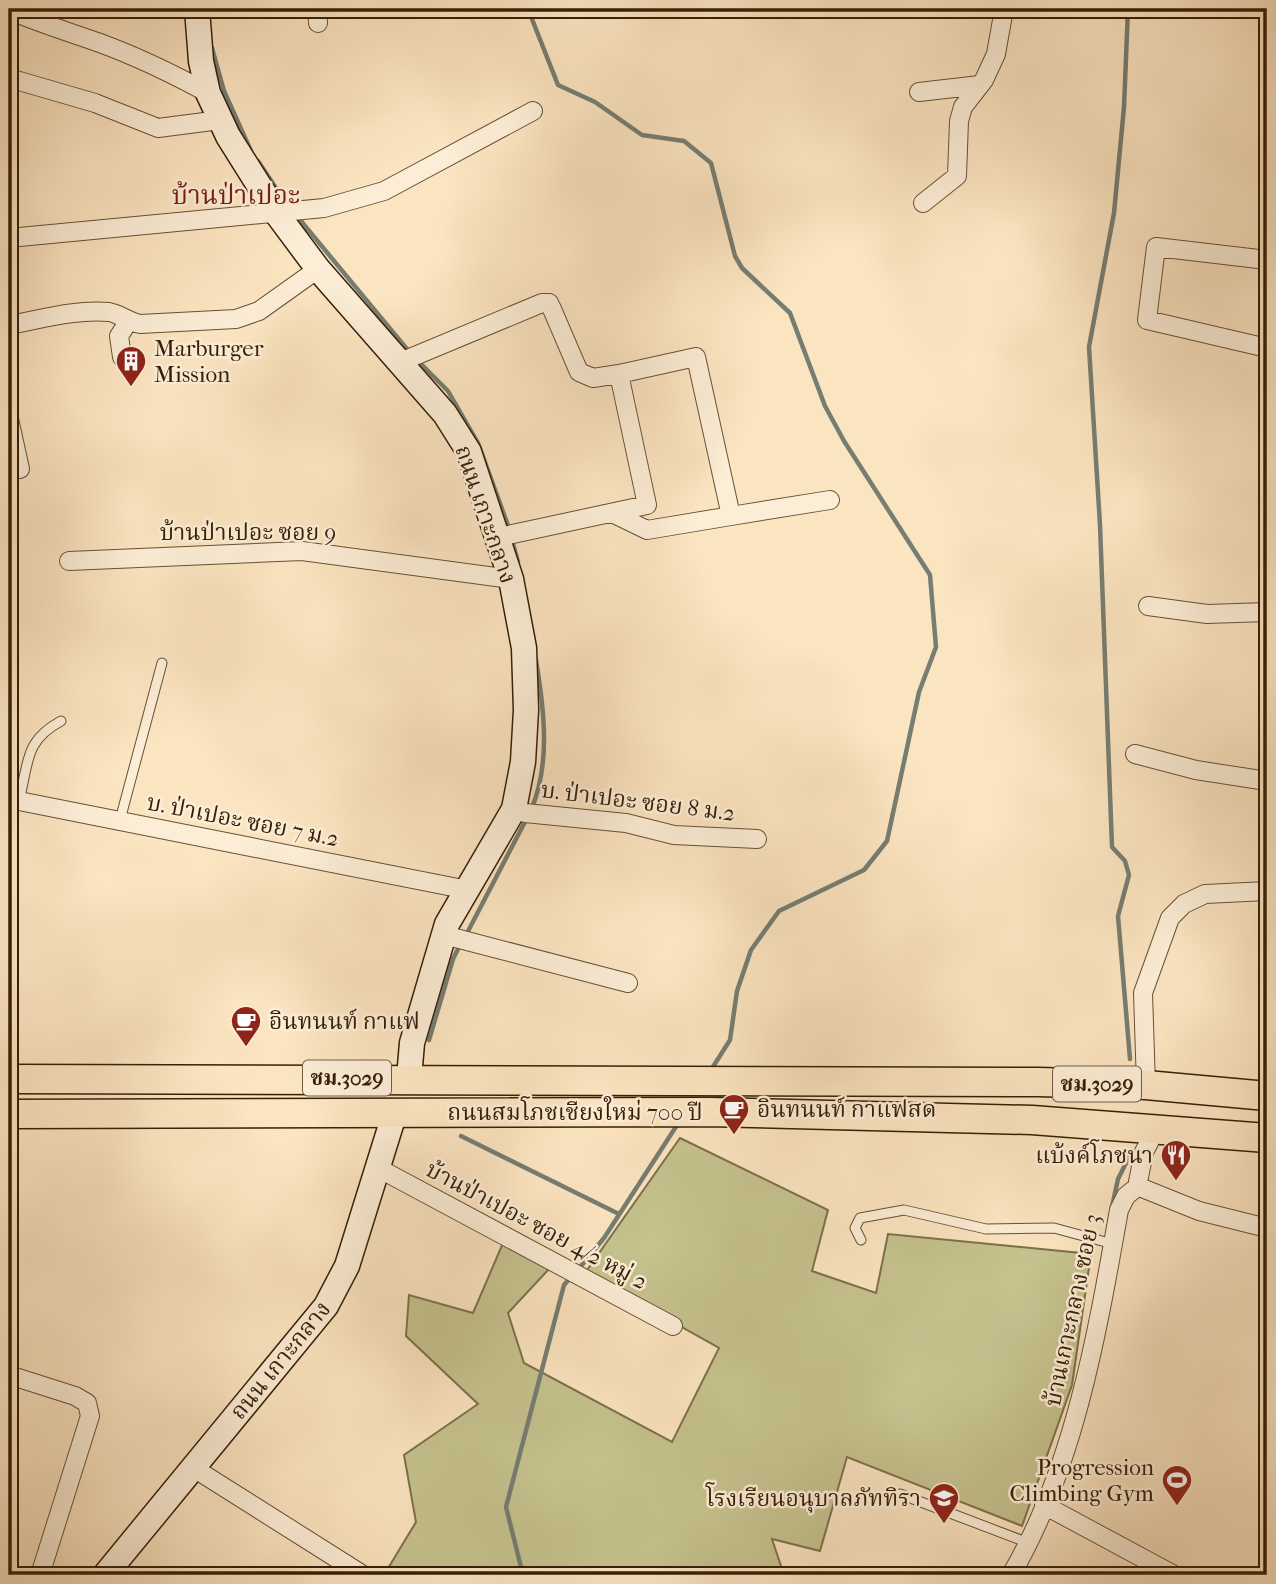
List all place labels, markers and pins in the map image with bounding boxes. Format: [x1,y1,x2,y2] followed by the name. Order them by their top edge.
[154,335,264,388] place label: Marburger Mission
[114,344,148,388] building icon: Marburger Mission
[229,1004,263,1048] cafe icon: อินทนนท์ กาแฟ
[269,1008,420,1035] place label: อินทนนท์ กาแฟ
[717,1092,751,1136] cafe icon: อินทนนท์ กาแฟสด
[757,1096,937,1123] place label: อินทนนท์ กาแฟสด
[1159,1138,1193,1182] restaurant icon: แบ้งค์โภชนา
[1035,1139,1153,1169] place label: แบ้งค์โภชนา
[1010,1454,1155,1507] place label: Progression Climbing Gym
[1160,1463,1194,1507] sports icon: Progression Climbing Gym
[927,1481,961,1525] school or university icon: โรงเรียนอนุบาลภัททิรา
[705,1482,921,1513] place label: โรงเรียนอนุบาลภัททิรา

